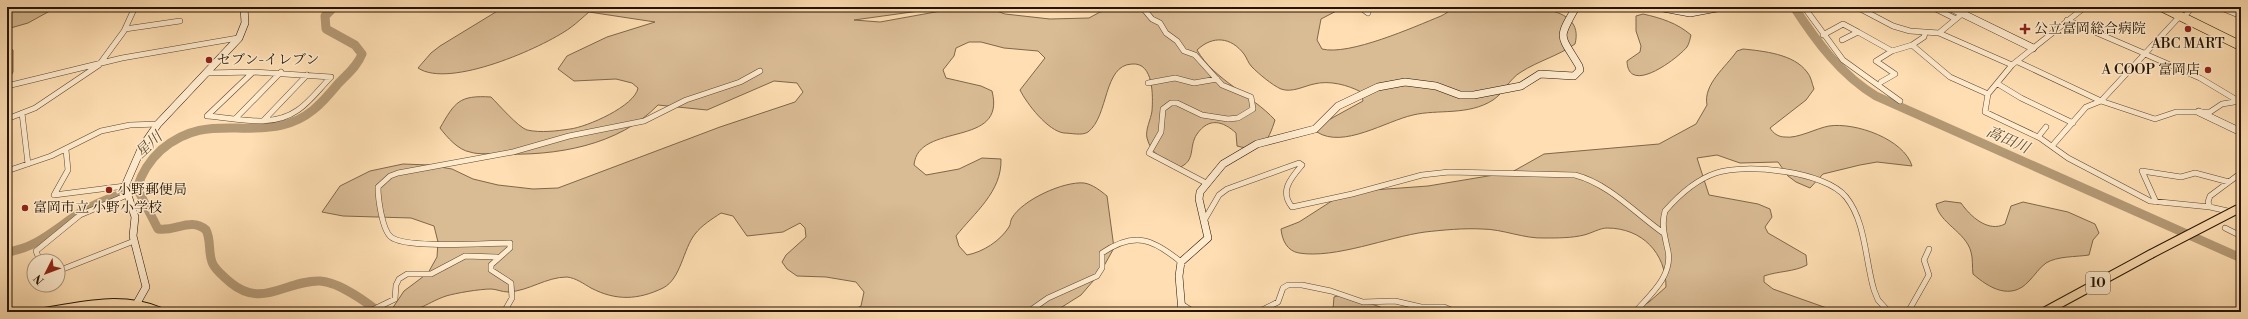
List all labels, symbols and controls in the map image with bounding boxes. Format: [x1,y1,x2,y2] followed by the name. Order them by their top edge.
[2034,20,2146,38] place label: 公立富岡総合病院
[2019,23,2031,35] marker: 公立富岡総合病院
[2183,24,2193,34] marker: ABC MART
[2150,35,2225,53] place label: ABC MART
[217,51,319,69] place label: セブン-イレブン
[204,55,214,65] marker: セブン-イレブン
[2101,61,2200,79] place label: A COOP 富岡店
[2203,65,2213,75] marker: A COOP 富岡店
[1984,122,2034,159] water label: 高田川
[132,126,168,162] water label: 星川
[117,181,187,199] place label: 小野郵便局
[104,185,114,195] marker: 小野郵便局
[33,199,162,217] place label: 富岡市立 小野小学校
[20,203,30,213] marker: 富岡市立 小野小学校
[26,253,66,293] north arrow
[31,271,47,287] text: N
[2086,272,2110,294] road number: 10

